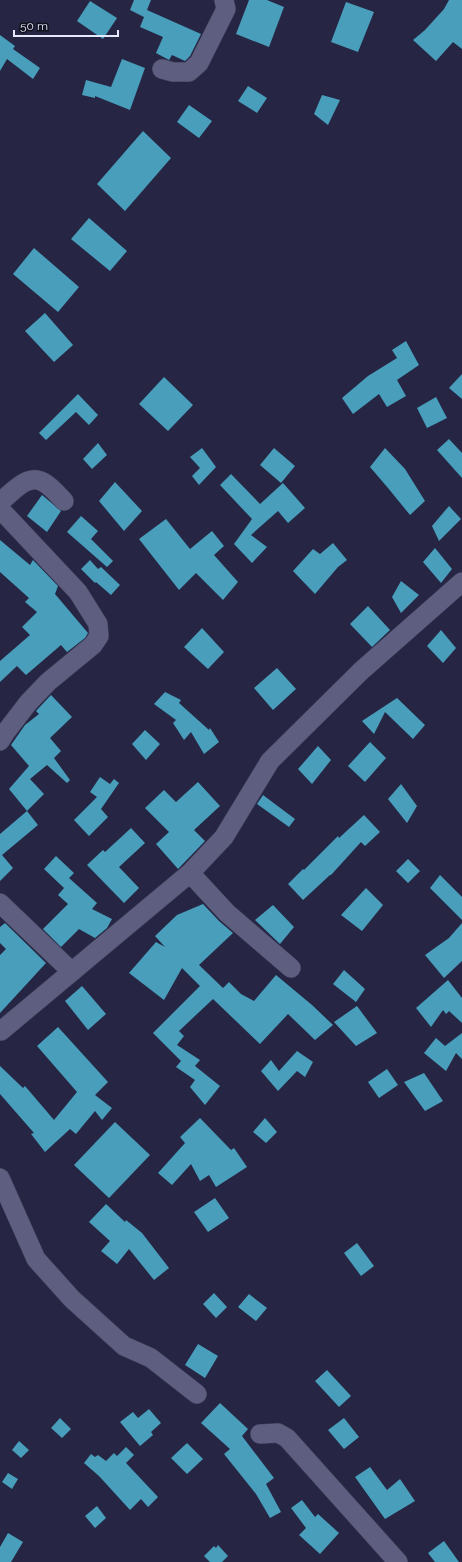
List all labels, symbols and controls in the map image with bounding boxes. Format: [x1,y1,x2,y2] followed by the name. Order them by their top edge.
[14,12,118,38] scale bar
[20,19,48,33] text: 50 m

